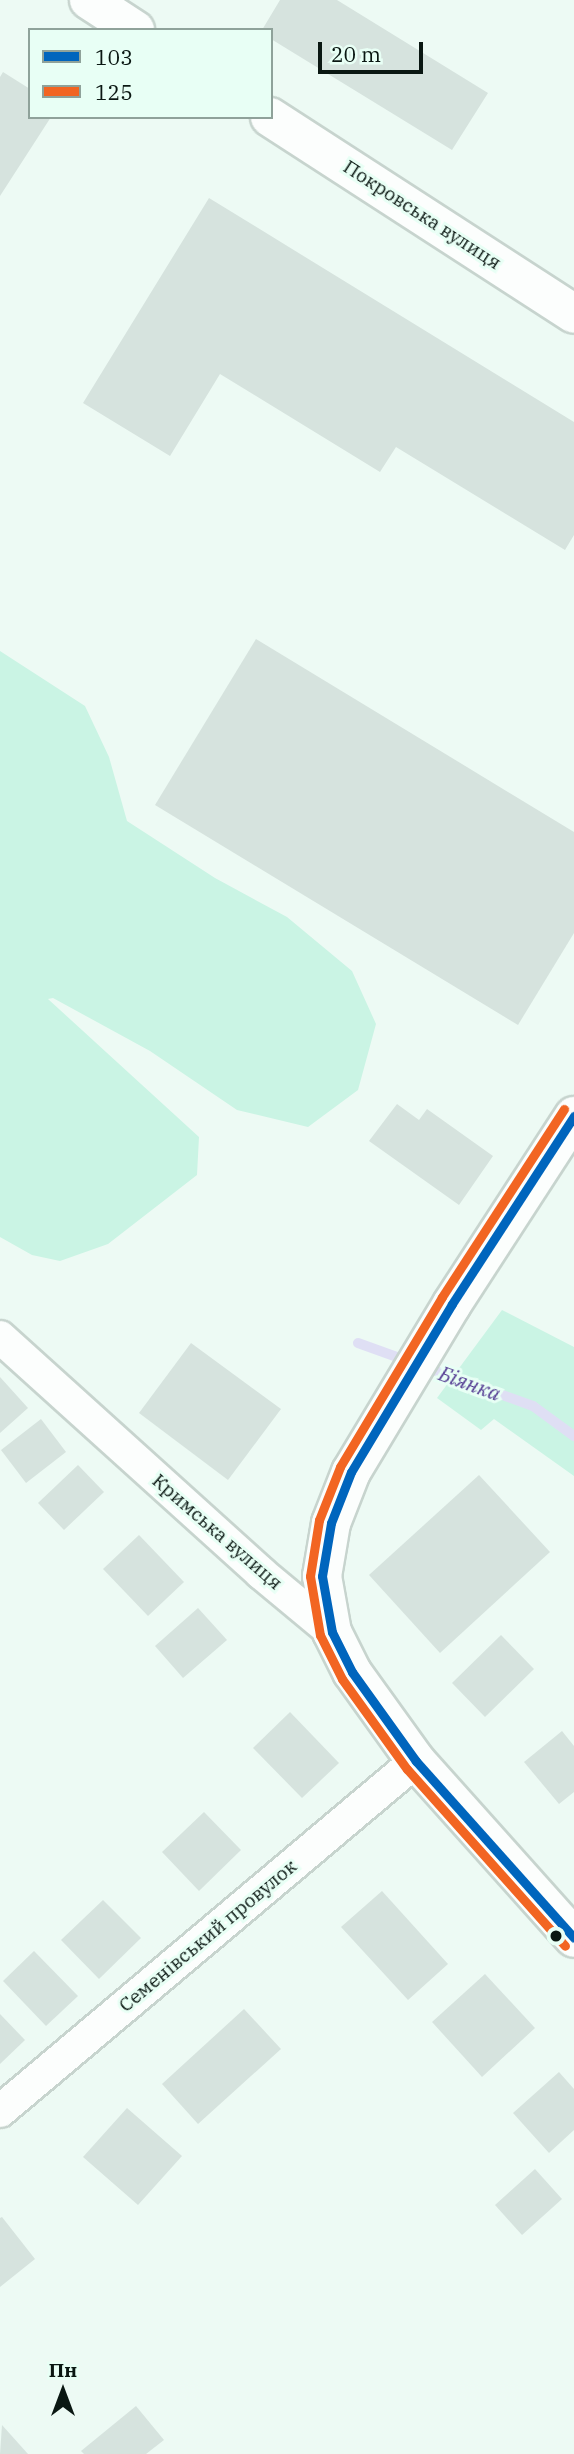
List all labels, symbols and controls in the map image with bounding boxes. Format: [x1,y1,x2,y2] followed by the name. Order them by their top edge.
[28,28,273,119] legend
[322,28,427,72] scale bar
[331,40,381,68] text: 20 m
[95,43,133,71] text: 103
[95,78,133,106] text: 125
[339,156,505,274] street label: Покровська вулиця
[436,1360,504,1406] water label: Біянка
[147,1469,287,1595] street label: Кримська вулиця
[115,1855,301,2017] street label: Семенівський провулок
[549,1929,563,1943] unlabelled marker
[28,2356,98,2426] north arrow
[49,2358,77,2382] text: Пн

